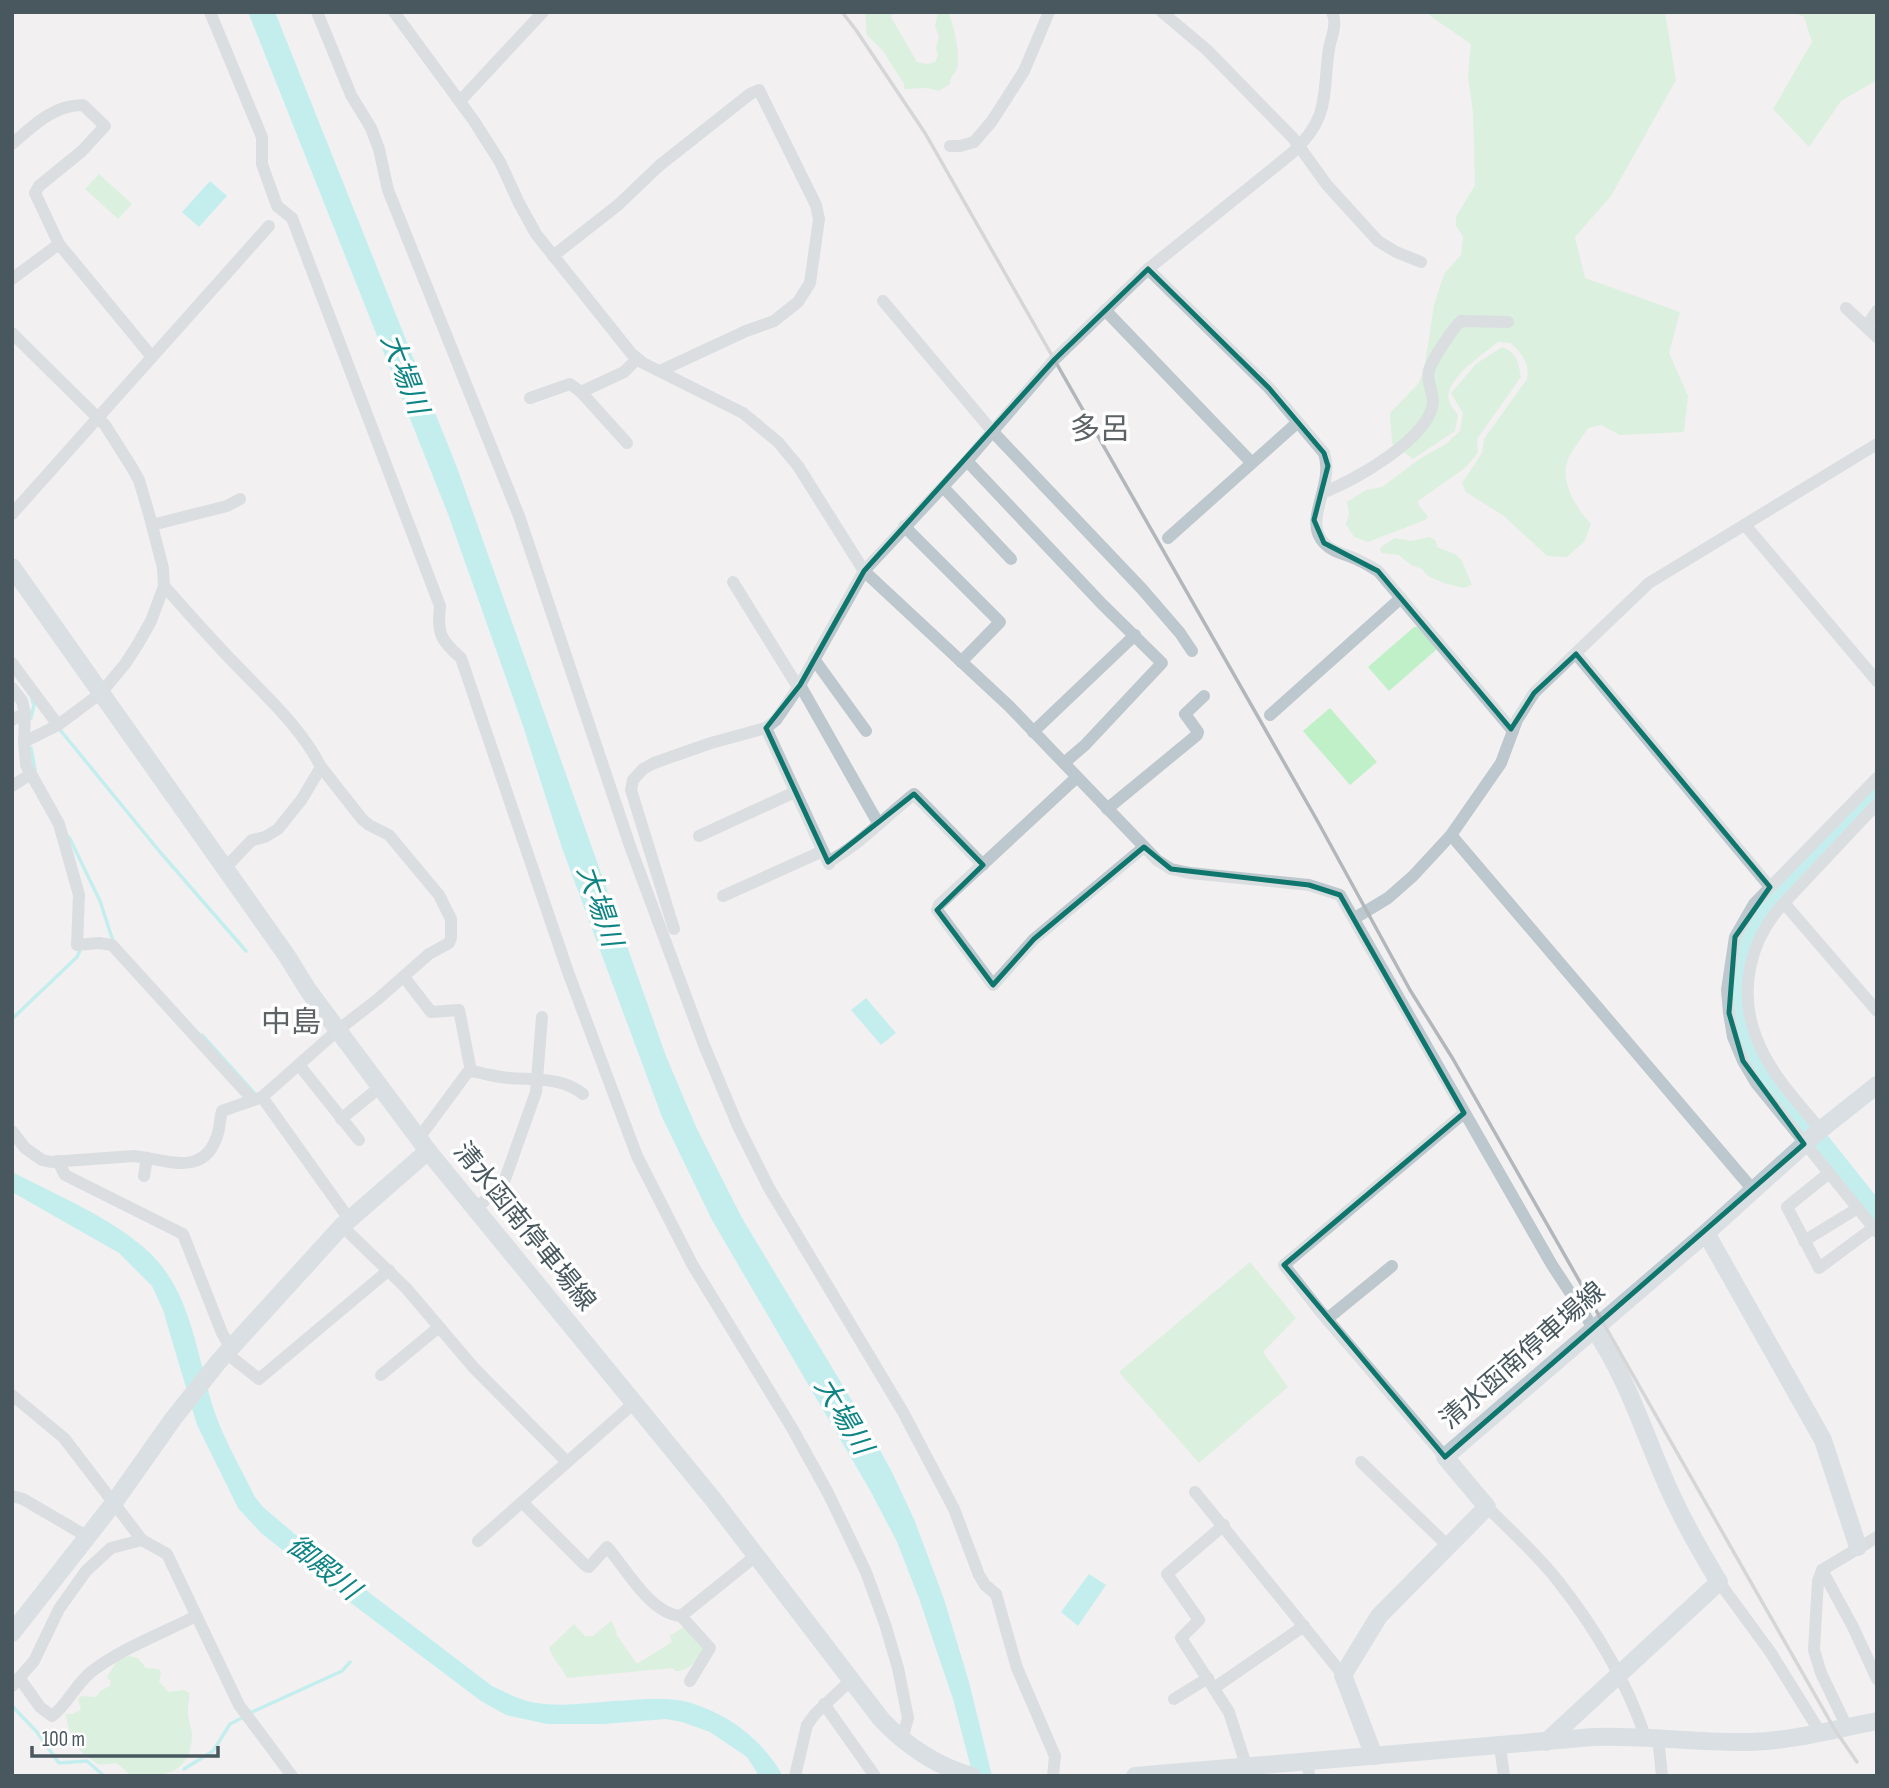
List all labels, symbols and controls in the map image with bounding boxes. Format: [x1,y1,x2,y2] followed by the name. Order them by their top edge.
[374,329,436,422] water label: 大場川
[1070,412,1130,448] district label: 多呂
[570,861,629,954] water label: 大場川
[261,1005,321,1041] district label: 中島
[447,1136,601,1318] street label: 清水函南停車場線
[1434,1276,1612,1436] street label: 清水函南停車場線
[807,1371,880,1463] water label: 大場川
[280,1529,368,1609] water label: 御殿川
[32,1714,217,1758] scale bar
[42,1727,85,1752] text: 100 m

